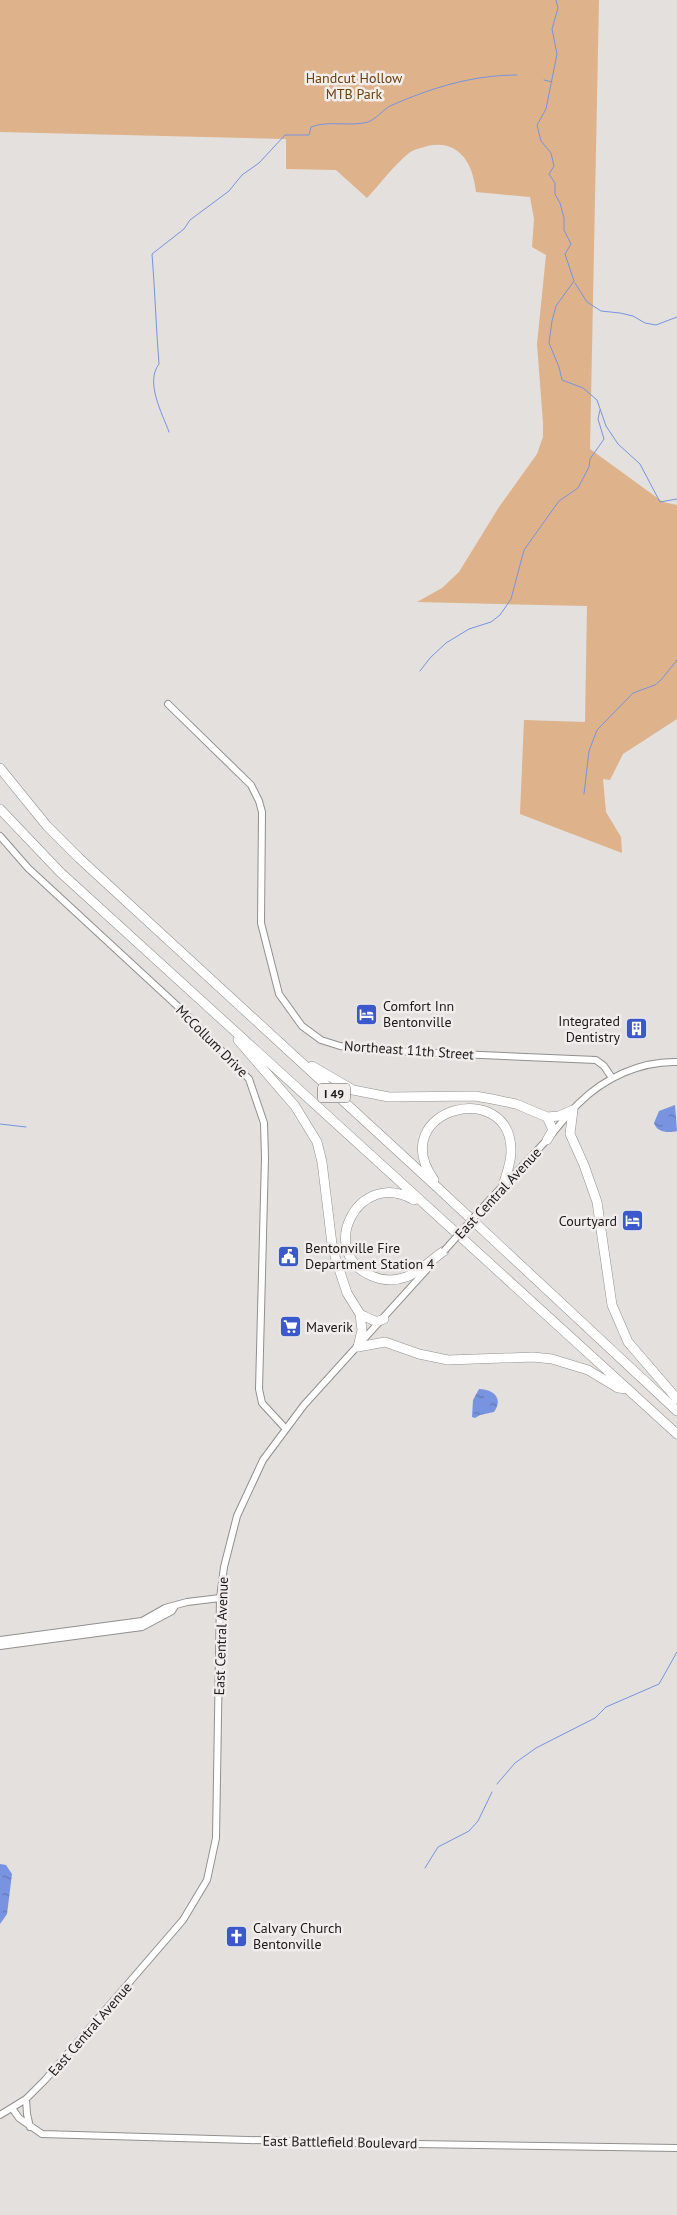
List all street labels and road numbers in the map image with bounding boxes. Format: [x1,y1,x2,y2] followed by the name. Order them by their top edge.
[172,1001,252,1081] street label: McCollum Drive
[343,1036,475,1064] street label: Northeast 11th Street
[318,1084,350,1102] road number: I 49
[451,1143,545,1243] street label: East Central Avenue
[210,1576,232,1696] street label: East Central Avenue
[44,1978,136,2080] street label: East Central Avenue
[262,2132,418,2152] street label: East Battlefield Boulevard

